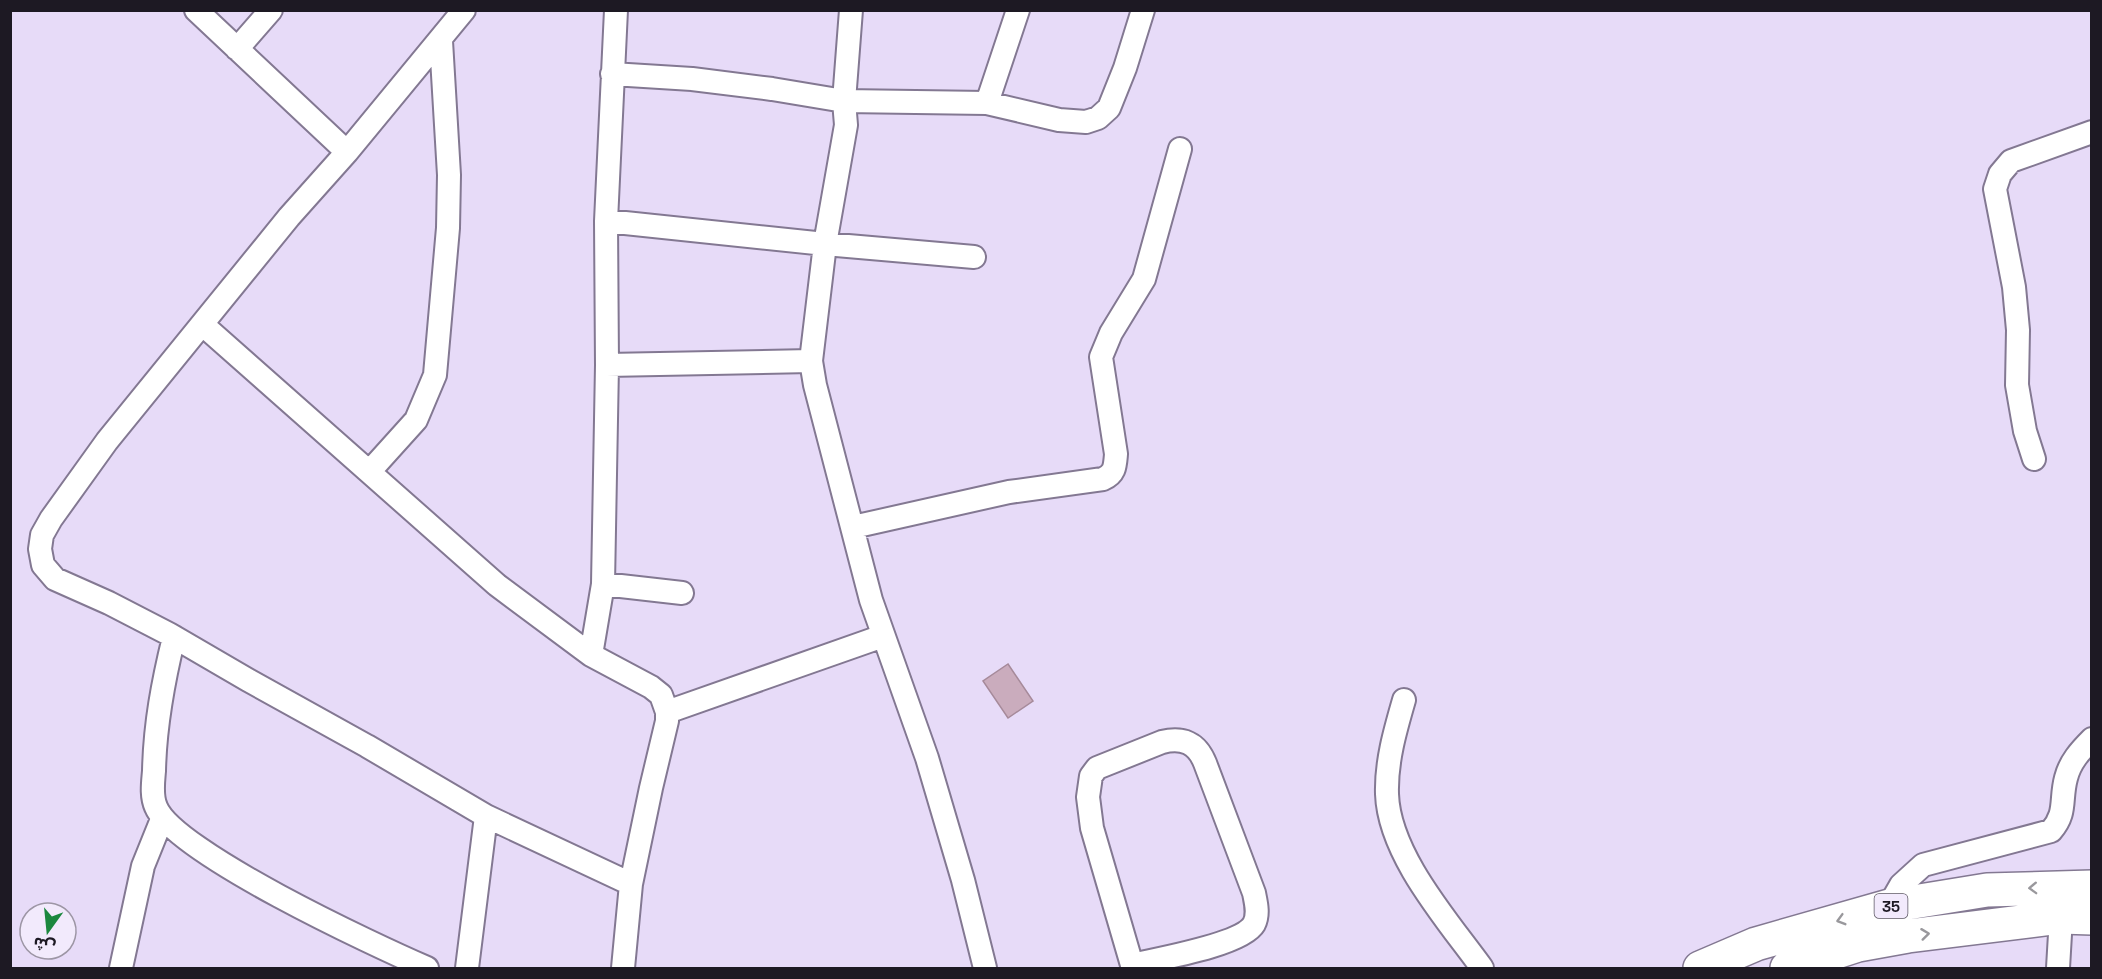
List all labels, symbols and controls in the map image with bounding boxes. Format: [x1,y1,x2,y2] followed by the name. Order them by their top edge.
[2029,882,2038,894] one-way arrow
[1874,894,1908,918] road number: 35
[18,901,78,961] north arrow
[1836,912,1846,925] one-way arrow
[1921,928,1930,941] one-way arrow
[31,932,58,958] text: ش

